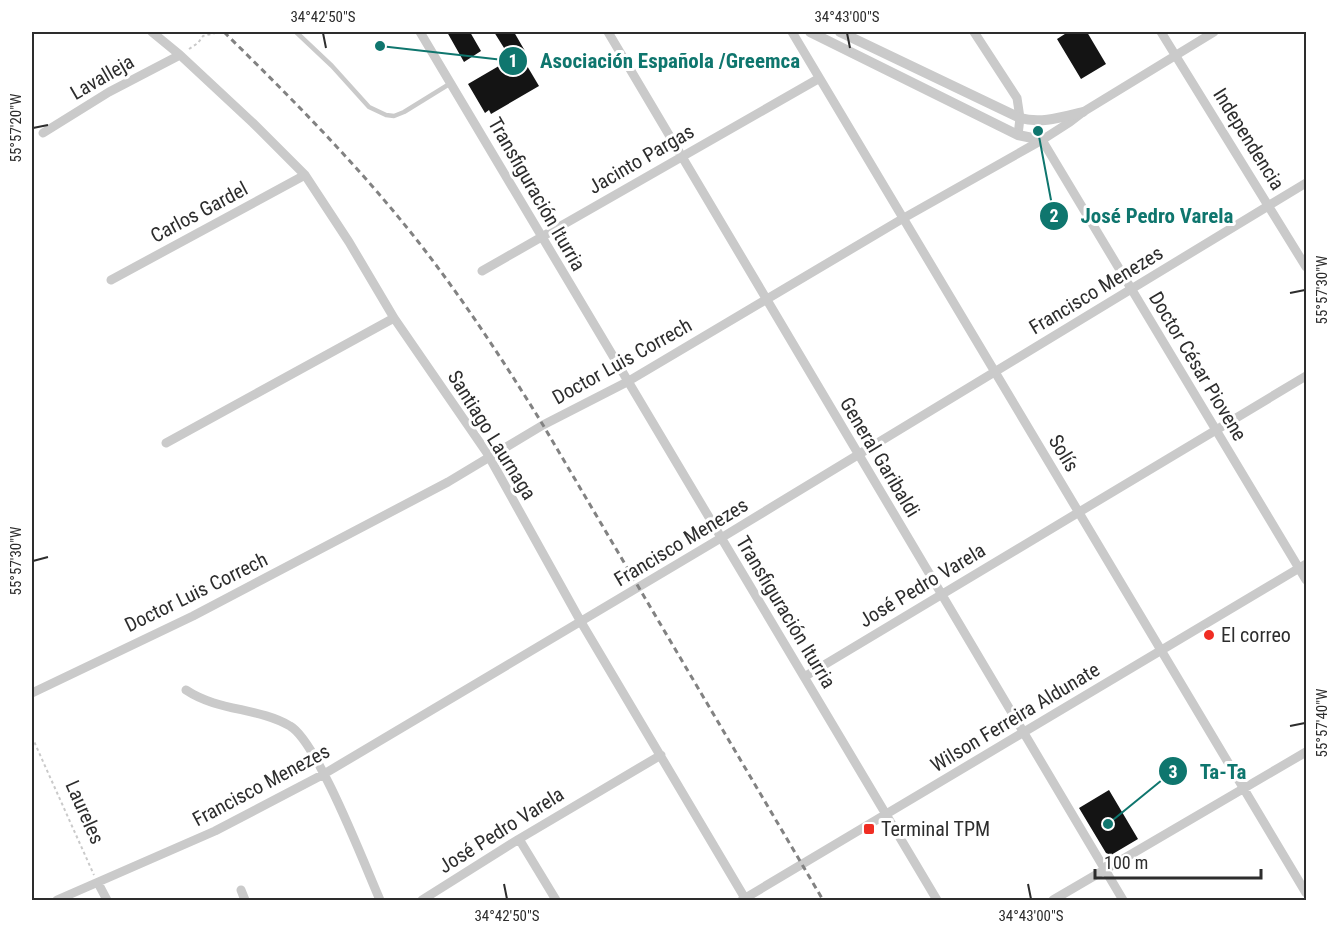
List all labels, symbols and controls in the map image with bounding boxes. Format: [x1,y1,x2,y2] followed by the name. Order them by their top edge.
[290,8,356,26] text: 34°42'50"S
[814,8,880,26] text: 34°43'00"S
[498,42,812,81] callout: Asociación Española /Greemca
[66,49,138,105] street label: Lavalleja
[540,49,800,73] text: Asociación Española /Greemca
[508,50,518,71] text: 1
[1208,84,1290,194] street label: Independencia
[7,93,25,162] text: 55°57'20"W
[483,113,591,275] street label: Transfiguración Iturria
[584,119,698,199] street label: Jacinto Pargas
[146,176,252,248] street label: Carlos Gardel
[1039,196,1246,235] callout: José Pedro Varela
[1081,204,1234,228] text: José Pedro Varela
[1049,205,1059,226] text: 2
[1025,241,1167,339] street label: Francisco Menezes
[1313,255,1331,324] text: 55°57'30"W
[1144,287,1252,445] street label: Doctor César Piovene
[548,313,696,409] street label: Doctor Luis Correch
[443,366,541,504] street label: Santiago Laurnaga
[835,393,925,521] street label: General Garibaldi
[1044,430,1084,476] street label: Solís
[610,493,752,591] street label: Francisco Menezes
[7,526,25,595] text: 55°57'30"W
[731,531,841,693] street label: Transfiguración Iturria
[854,538,990,632] street label: José Pedro Varela
[121,547,271,637] street label: Doctor Luis Correch
[1221,623,1291,647] place label: El correo
[1202,628,1216,642] marker: El correo
[926,657,1104,777] street label: Wilson Ferreira Aldunate
[1313,688,1331,757] text: 55°57'40"W
[188,739,334,831] street label: Francisco Menezes
[1158,752,1258,791] callout: Ta-Ta
[1200,760,1246,784] text: Ta-Ta
[1168,761,1178,782] text: 3
[60,776,110,848] street label: Laureles
[434,782,568,878] street label: José Pedro Varela
[881,817,990,841] place label: Terminal TPM
[862,822,876,836] marker: Terminal TPM
[1095,842,1262,880] scale bar
[1104,852,1148,873] text: 100 m
[474,907,540,925] text: 34°42'50"S
[998,907,1064,925] text: 34°43'00"S

